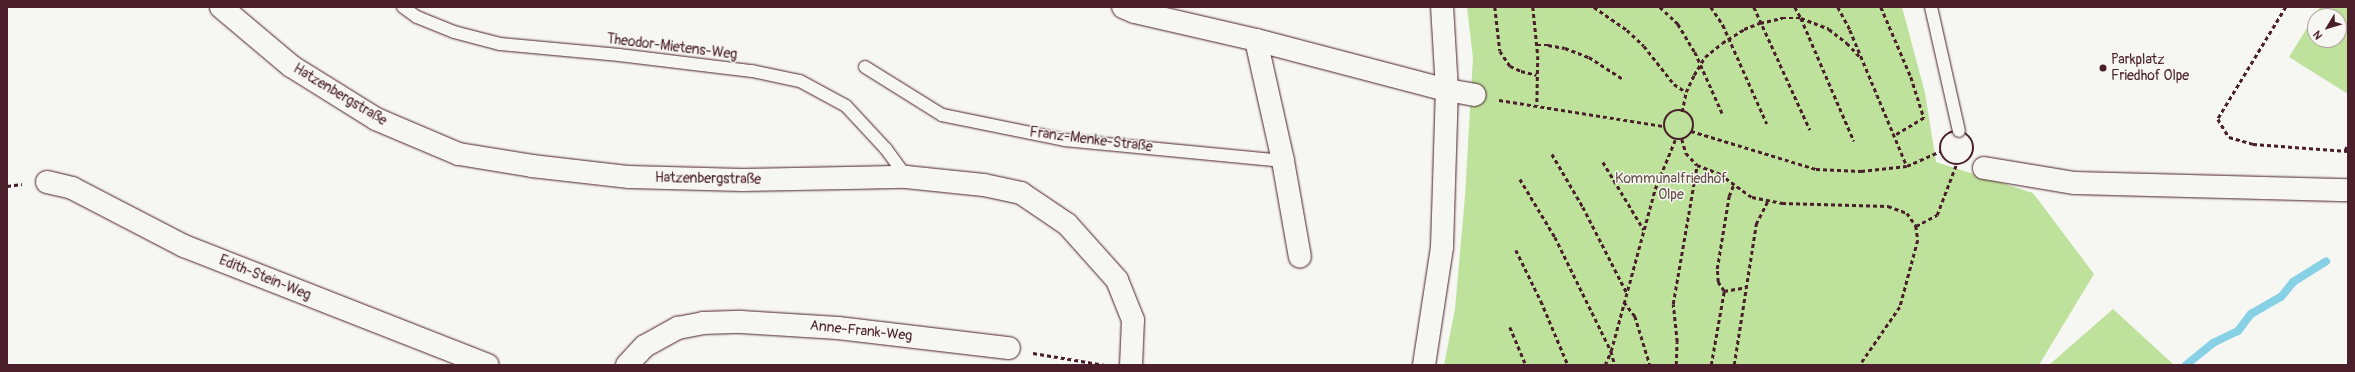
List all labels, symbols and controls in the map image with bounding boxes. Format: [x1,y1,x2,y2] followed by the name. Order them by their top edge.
[2307,8,2347,48] north arrow
[2311,28,2325,42] text: N
[606,31,738,63] street label: Theodor-Mietens-Weg
[2111,52,2189,84] place label: Parkplatz Friedhof Olpe
[290,60,390,130] street label: Hatzenbergstraße
[2098,63,2108,73] marker: Parkplatz Friedhof Olpe
[1029,124,1153,156] street label: Franz-Menke-Straße
[655,170,761,188] street label: Hatzenbergstraße
[1615,171,1727,204] park label: Kommunalfriedhof Olpe
[217,252,313,304] street label: Edith-Stein-Weg
[809,317,913,345] street label: Anne-Frank-Weg

